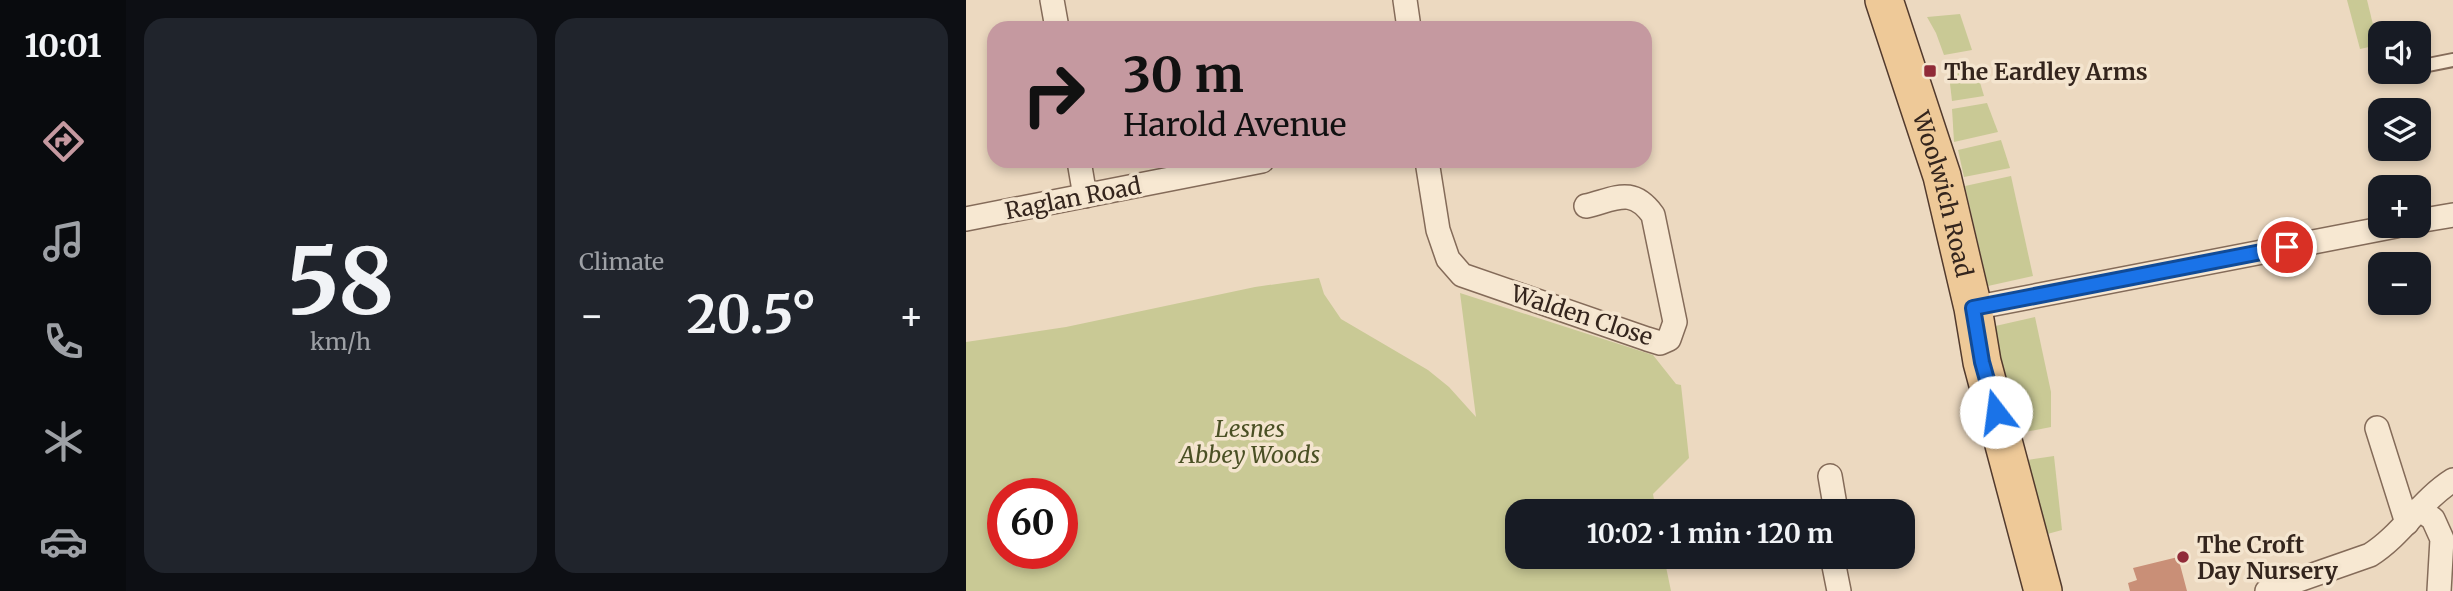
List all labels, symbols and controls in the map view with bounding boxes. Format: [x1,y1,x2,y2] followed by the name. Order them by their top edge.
[2368,21,2431,315] map controls
[2368,21,2431,84] button: sound
[24,26,102,66] text: 10:01
[1123,44,1244,105] text: 30 m
[1008,49,1099,140] icon: right
[1944,57,2148,86] place label: The Eardley Arms
[1922,63,1938,79] marker: The Eardley Arms
[2368,98,2431,161] button: layers
[1123,105,1347,145] text: Harold Avenue
[1907,106,1980,280] street label: Woolwich Road
[39,117,88,166] icon: directions
[1002,171,1144,225] street label: Raglan Road
[2368,175,2431,238] button: +
[39,217,88,266] icon: music
[2257,217,2317,277] pin
[286,224,395,339] text: 58
[2268,228,2306,266] icon: arrive
[579,247,664,276] text: Climate
[2368,252,2431,315] button: −
[1507,278,1656,352] street label: Walden Close
[687,282,816,347] text: 20.5°
[579,292,604,339] text: −
[899,292,924,339] text: +
[39,317,88,366] icon: phone
[310,327,371,356] text: km/h
[1959,375,2033,449] position arrow
[1178,414,1320,469] park label: Lesnes Abbey Woods
[39,417,88,466] icon: climate
[987,478,1078,569] speed limit sign: 60
[39,517,88,566] icon: car
[1587,517,1833,550] text: 10:02 · 1 min · 120 m
[2197,530,2338,585] place label: The Croft Day Nursery
[2175,549,2191,565] marker: The Croft Day Nursery

